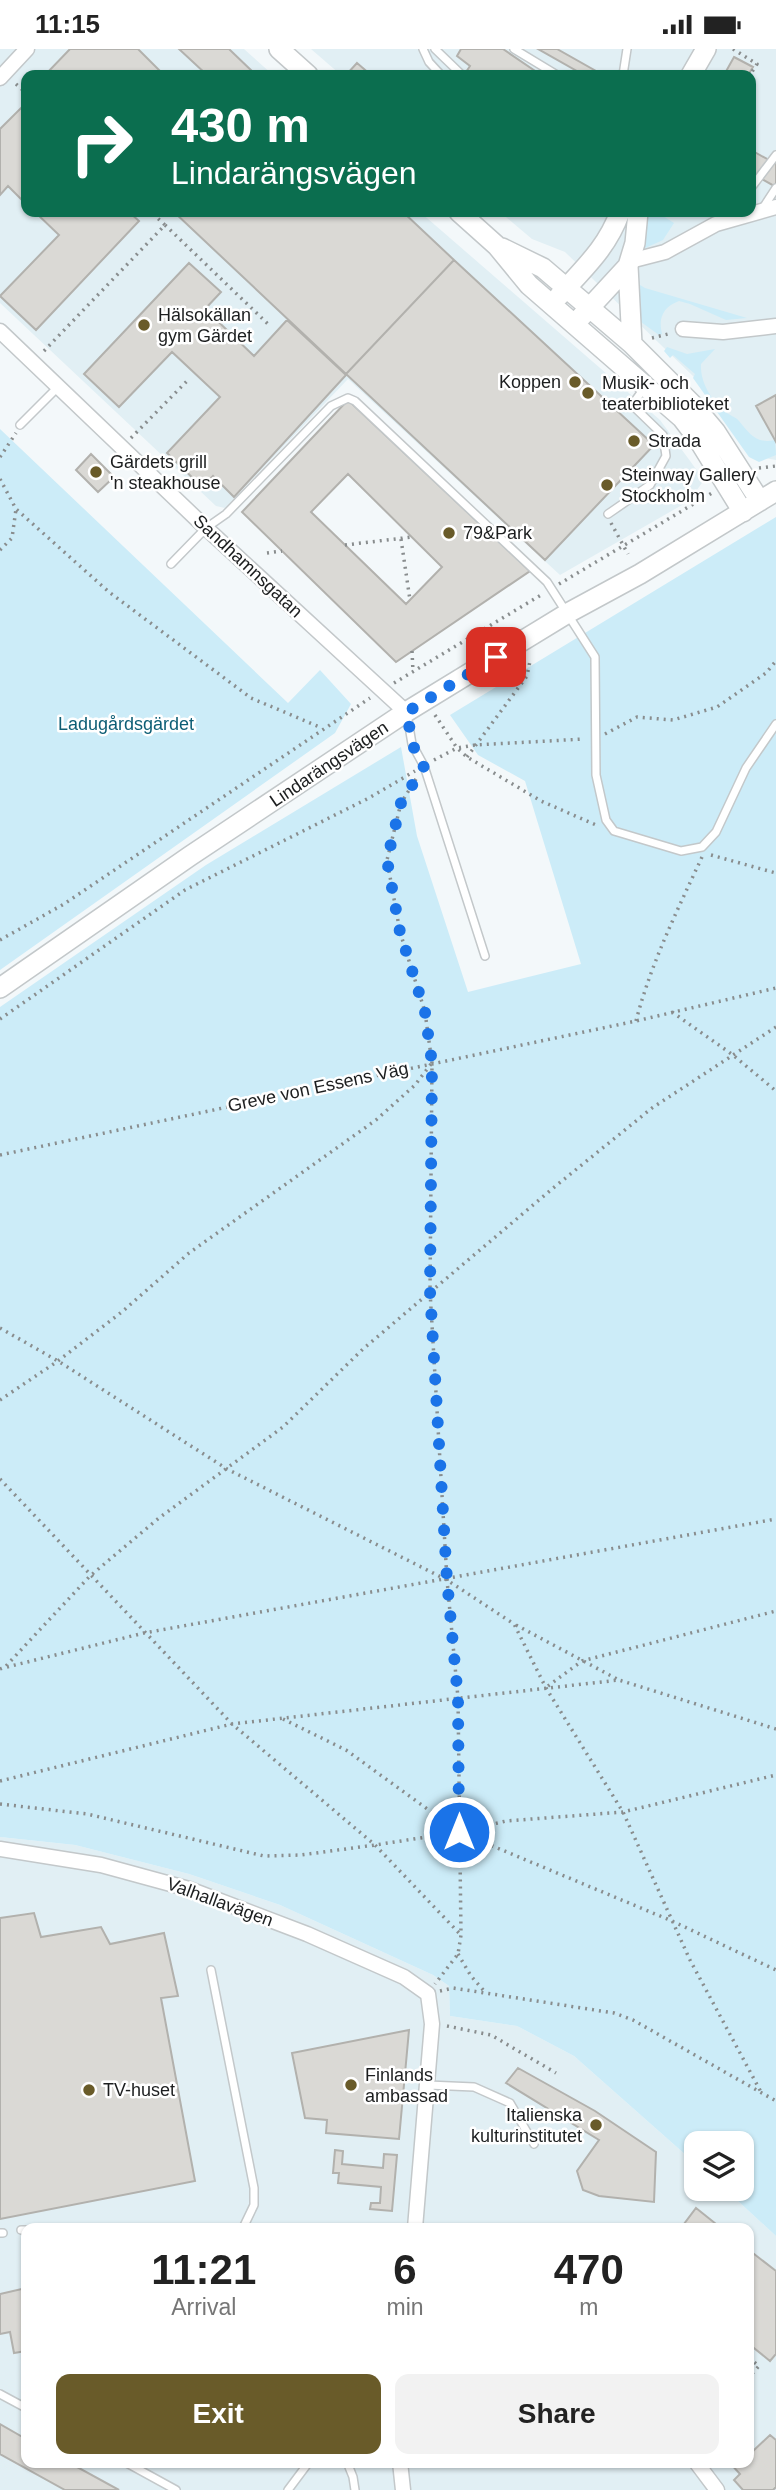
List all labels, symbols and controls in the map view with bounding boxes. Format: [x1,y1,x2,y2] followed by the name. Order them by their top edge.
[35,9,100,39] text: 11:15
[56,98,147,189] icon: right
[171,98,310,152] text: 430 m
[171,155,417,191] text: Lindarängsvägen
[158,305,252,346] place label: Hälsokällan gym Gärdet
[136,317,152,333] marker: Hälsokällan gym Gärdet
[499,372,561,392] place label: Koppen
[602,373,729,414] place label: Musik- och teaterbiblioteket
[567,374,583,390] marker: Koppen
[580,385,596,401] marker: Musik- och teaterbiblioteket
[648,431,702,451] place label: Strada
[626,433,642,449] marker: Strada
[110,452,221,493] place label: Gärdets grill 'n steakhouse
[88,464,104,480] marker: Gärdets grill 'n steakhouse
[621,465,756,506] place label: Steinway Gallery Stockholm
[599,477,615,493] marker: Steinway Gallery Stockholm
[190,511,306,621] street label: Sandhamnsgatan
[463,523,533,543] place label: 79&Park
[441,525,457,541] marker: 79&Park
[466,627,526,687] pin
[477,638,515,676] icon: arrive
[58,714,194,734] park label: Ladugårdsgärdet
[266,717,392,811] street label: Lindarängsvägen
[226,1058,410,1116] street label: Greve von Essens Väg
[422,1795,496,1869] position arrow
[164,1873,276,1931] street label: Valhallavägen
[365,2065,448,2106] place label: Finlands ambassad
[343,2077,359,2093] marker: Finlands ambassad
[103,2080,175,2100] place label: TV-huset
[81,2082,97,2098] marker: TV-huset
[471,2105,583,2146] place label: Italienska kulturinstitutet
[588,2117,604,2133] marker: Italienska kulturinstitutet
[684,2131,754,2201] map controls
[684,2131,754,2201] button: layers
[151,2246,256,2293] text: 11:21
[393,2246,417,2293] text: 6
[554,2246,624,2293] text: 470
[171,2294,236,2320] text: Arrival
[386,2294,424,2320] text: min
[579,2294,598,2320] text: m
[56,2374,381,2454] button: Exit
[395,2374,719,2454] button: Share

